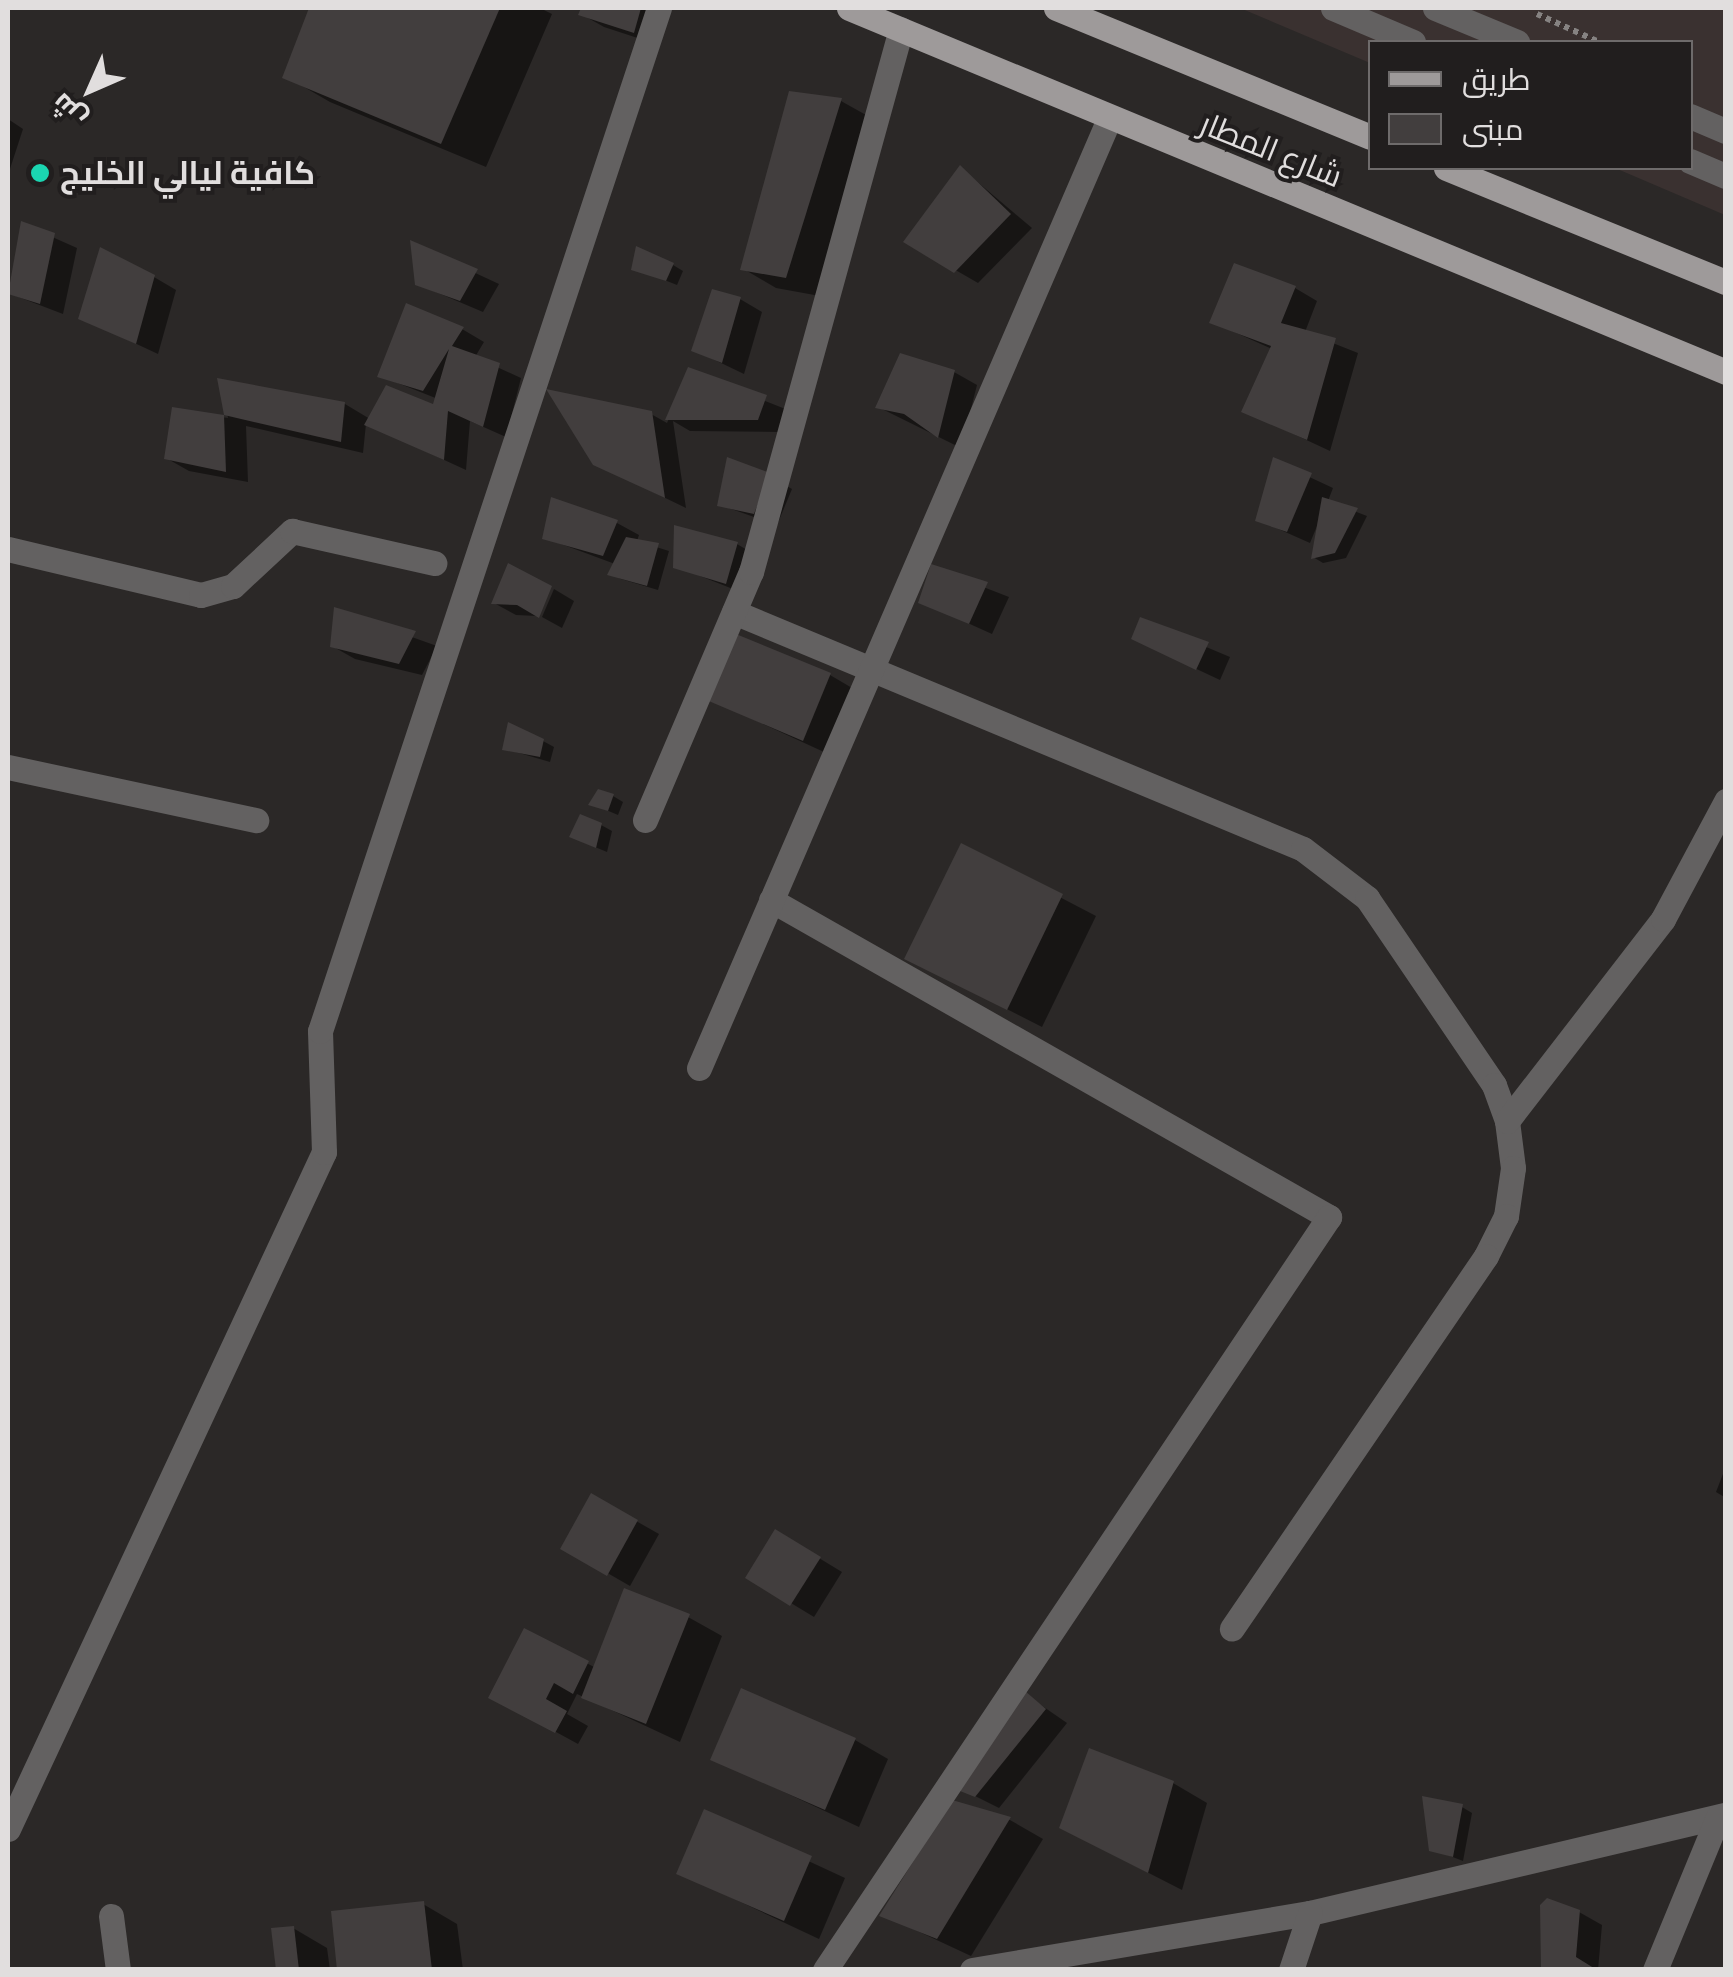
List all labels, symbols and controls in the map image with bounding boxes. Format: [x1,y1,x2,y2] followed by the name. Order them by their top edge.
[40,40,140,140] north arrow
[1368,40,1693,170] legend
[1462,61,1531,98] text: طريق
[44,86,94,136] text: ش
[1194,104,1348,196] street label: شارع المطار
[1462,111,1523,148] text: مبنى
[60,154,315,192] place label: كافية ليالي الخليج
[29,162,51,184] marker: كافية ليالي الخليج

